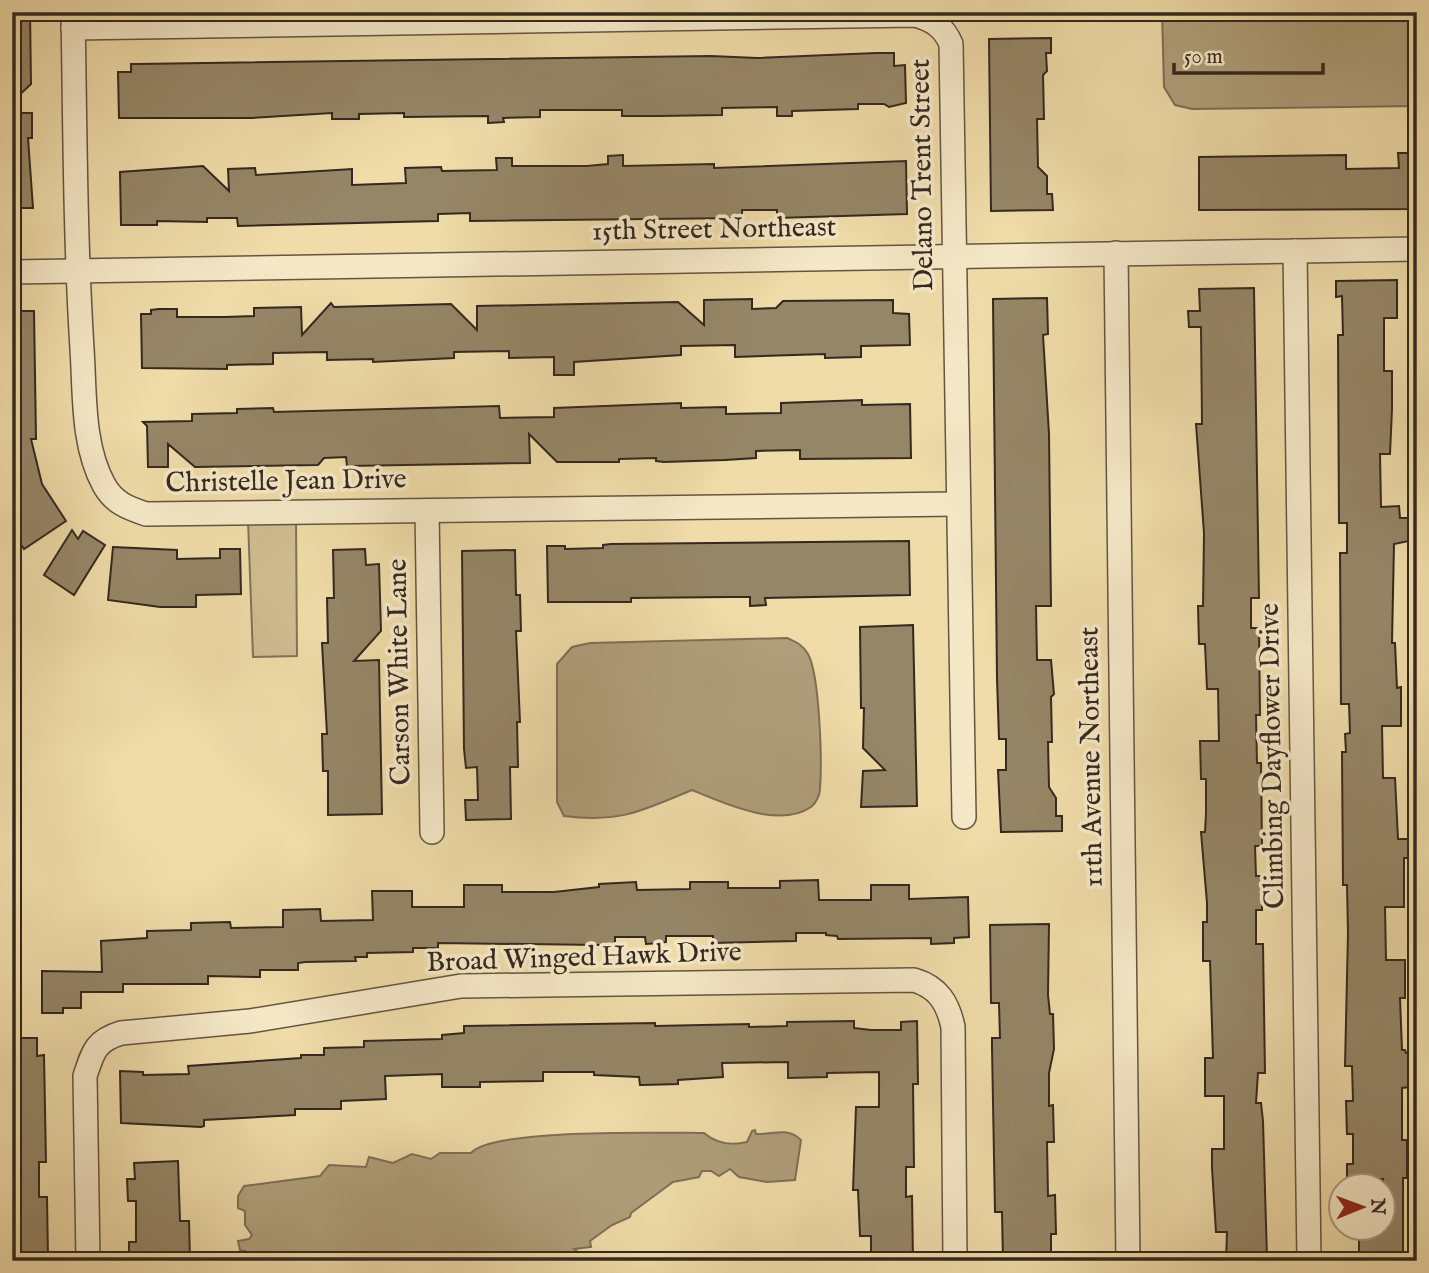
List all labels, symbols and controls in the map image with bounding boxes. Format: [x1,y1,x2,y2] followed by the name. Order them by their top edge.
[1174,32,1322,76] scale bar
[1184,44,1223,71] text: 50 m
[903,58,943,292] street label: Delano Trent Street
[591,210,837,250] street label: 15th Street Northeast
[165,462,407,502] street label: Christelle Jean Drive
[381,558,419,786] street label: Carson White Lane
[1253,603,1293,909] street label: Climbing Dayflower Drive
[1072,626,1112,888] street label: 11th Avenue Northeast
[426,935,742,981] street label: Broad Winged Hawk Drive
[1328,1172,1398,1242] north arrow
[1365,1197,1389,1216] text: N

